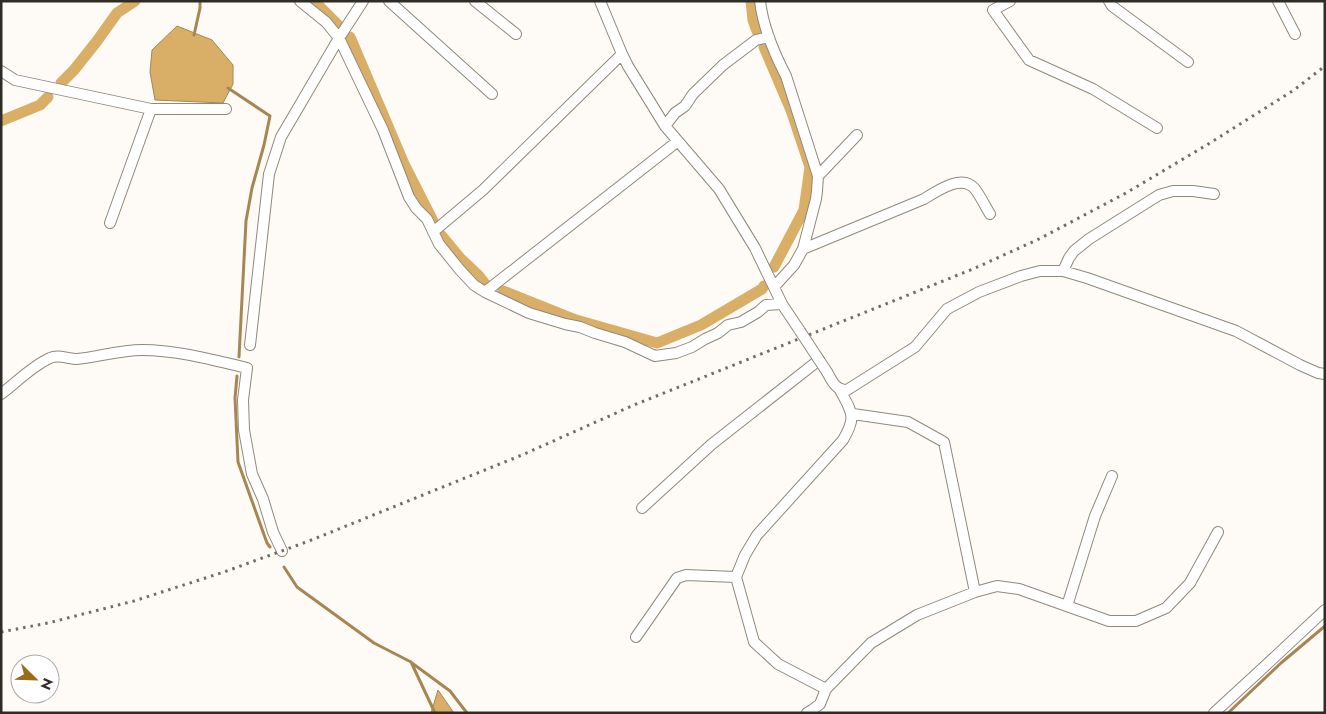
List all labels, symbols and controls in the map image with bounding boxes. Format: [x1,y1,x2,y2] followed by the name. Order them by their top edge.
[10,654,60,704] north arrow
[36,675,58,693] text: N

